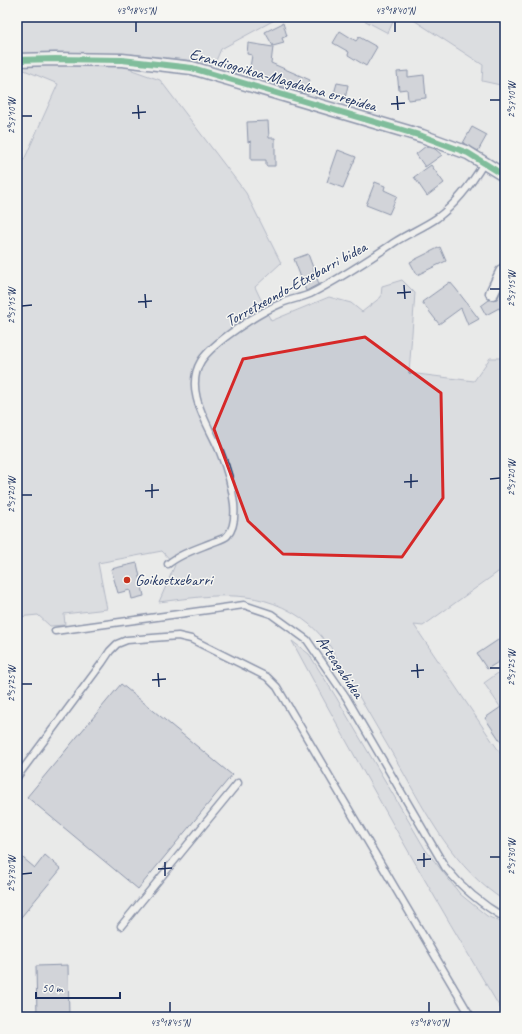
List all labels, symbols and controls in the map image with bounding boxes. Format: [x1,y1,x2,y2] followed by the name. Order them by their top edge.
[116,4,158,17] text: 43°18'45"N
[375,4,417,17] text: 43°18'40"N
[187,44,380,117] street label: Erandiogoikoa-Magdalena errepidea
[505,80,518,118] text: 2°57'10"W
[5,96,18,134] text: 2°57'10"W
[222,236,371,331] street label: Torretxeondo-Etxebarri bidea
[505,269,518,307] text: 2°57'15"W
[5,286,18,324] text: 2°57'15"W
[505,458,518,496] text: 2°57'20"W
[5,475,18,513] text: 2°57'20"W
[135,570,214,590] place label: Goikoetxebarri
[122,575,132,585] marker: Goikoetxebarri
[312,632,369,703] street label: Arteagabidea
[505,648,518,686] text: 2°57'25"W
[5,664,18,702] text: 2°57'25"W
[505,837,518,875] text: 2°57'30"W
[5,854,18,892] text: 2°57'30"W
[36,974,120,1000] scale bar
[42,980,64,996] text: 50 m
[150,1016,192,1029] text: 43°18'45"N
[409,1016,451,1029] text: 43°18'40"N

